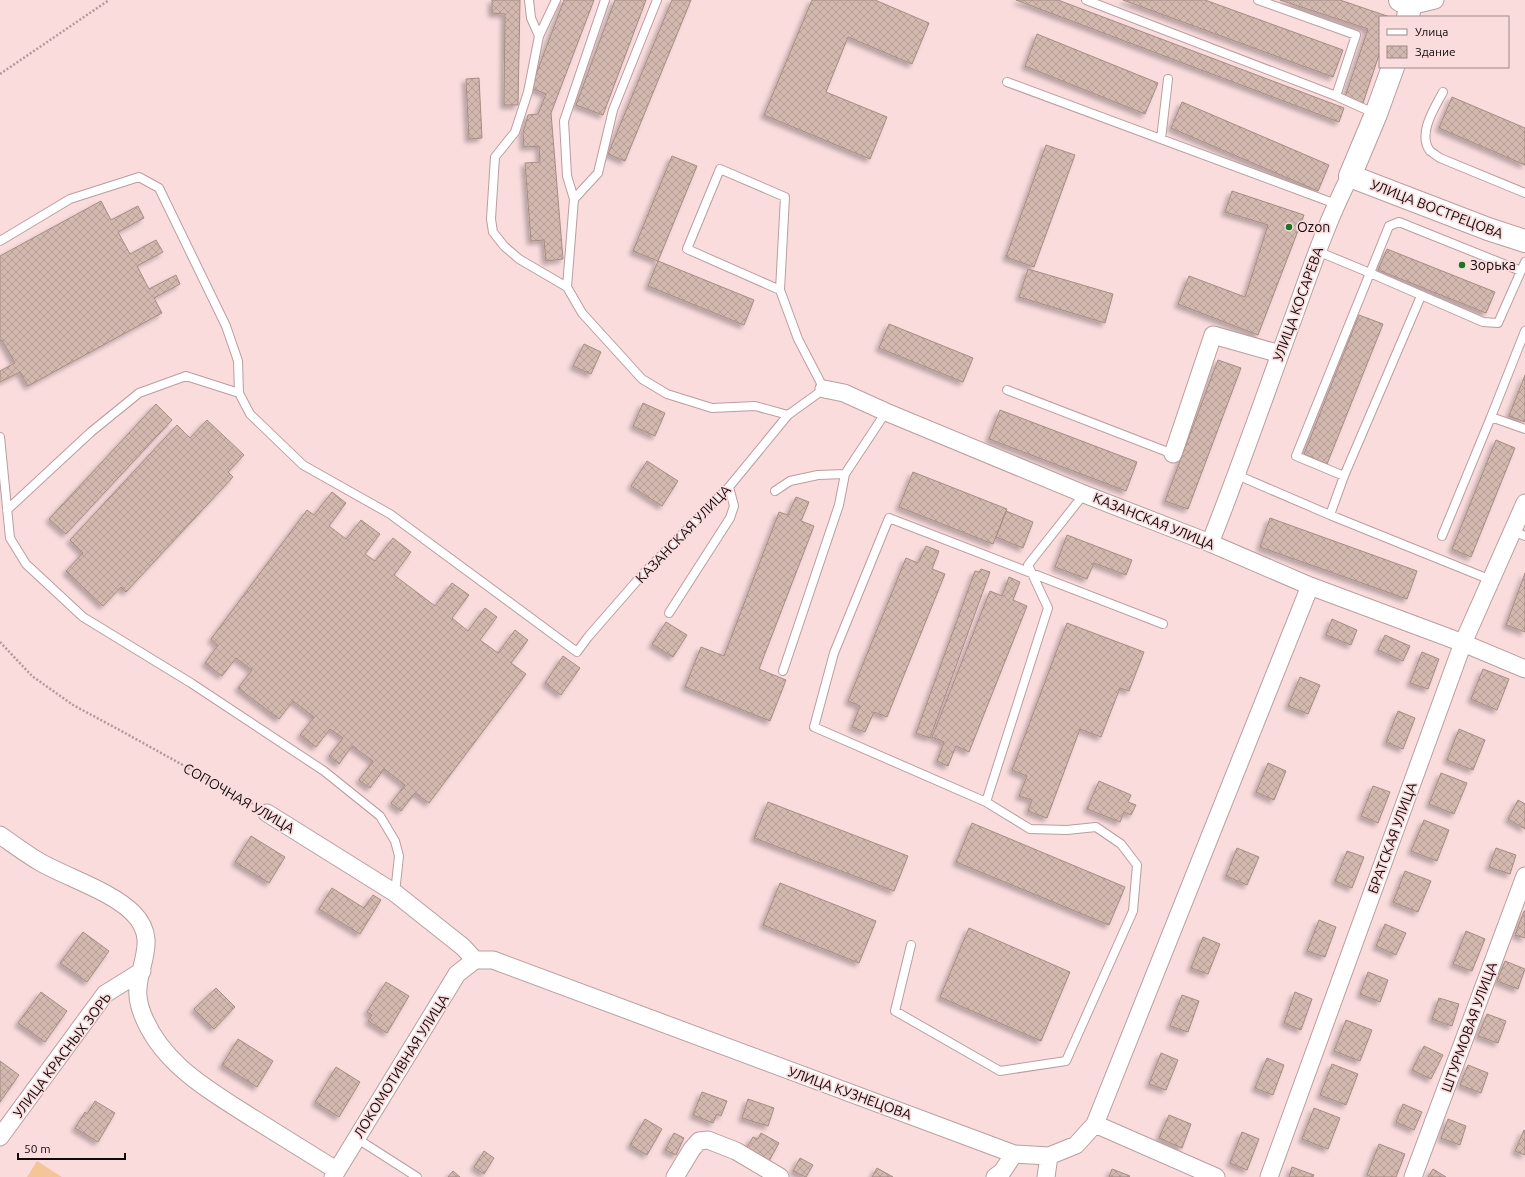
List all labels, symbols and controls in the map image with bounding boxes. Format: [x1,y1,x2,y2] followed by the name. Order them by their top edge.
[1379,16,1509,68] legend
[1415,25,1448,38] text: Улица
[1415,45,1456,58] text: Здание
[1369,176,1505,242] street label: УЛИЦА ВОСТРЕЦОВА
[1297,219,1330,235] place label: Ozon
[1284,222,1294,232] marker: Ozon
[1270,245,1326,363] street label: УЛИЦА КОСАРЕВА
[1470,257,1516,273] place label: Зорька
[1457,260,1467,270] marker: Зорька
[632,482,734,586] street label: КАЗАНСКАЯ УЛИЦА
[1091,489,1217,553] street label: КАЗАНСКАЯ УЛИЦА
[181,760,297,836] street label: СОПОЧНАЯ УЛИЦА
[1364,780,1420,896] street label: БРАТСКАЯ УЛИЦА
[1438,960,1500,1094] street label: ШТУРМОВАЯ УЛИЦА
[10,989,114,1121] street label: УЛИЦА КРАСНЫХ ЗОРЬ
[350,991,452,1141] street label: ЛОКОМОТИВНАЯ УЛИЦА
[786,1063,914,1123] street label: УЛИЦА КУЗНЕЦОВА
[18,1135,125,1161] scale bar
[24,1142,51,1155] text: 50 m

